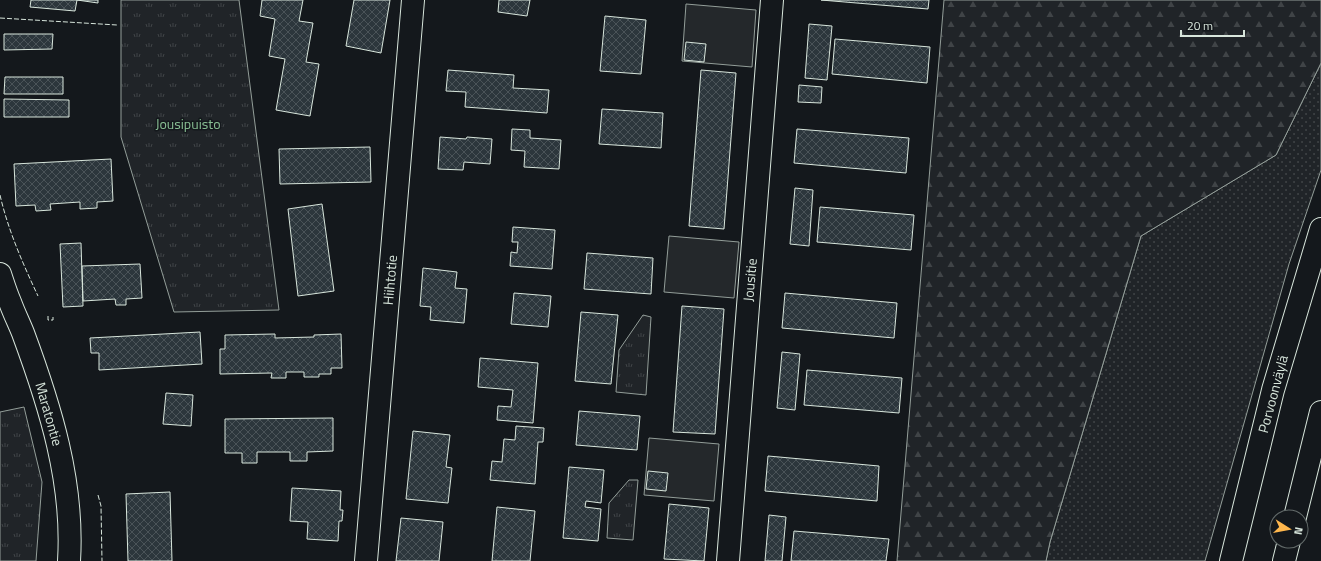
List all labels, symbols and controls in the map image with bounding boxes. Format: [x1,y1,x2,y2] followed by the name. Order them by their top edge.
[1181,12,1244,38] scale bar
[1187,16,1213,35] text: 20 m
[155,113,221,134] park label: Jousipuisto
[377,254,402,306] street label: Hiihtotie
[737,257,762,303] street label: Jousitie
[1252,353,1293,435] street label: Porvoonväylä
[30,380,69,448] street label: Maratontie
[1269,509,1309,549] north arrow
[1290,526,1307,536] text: N

